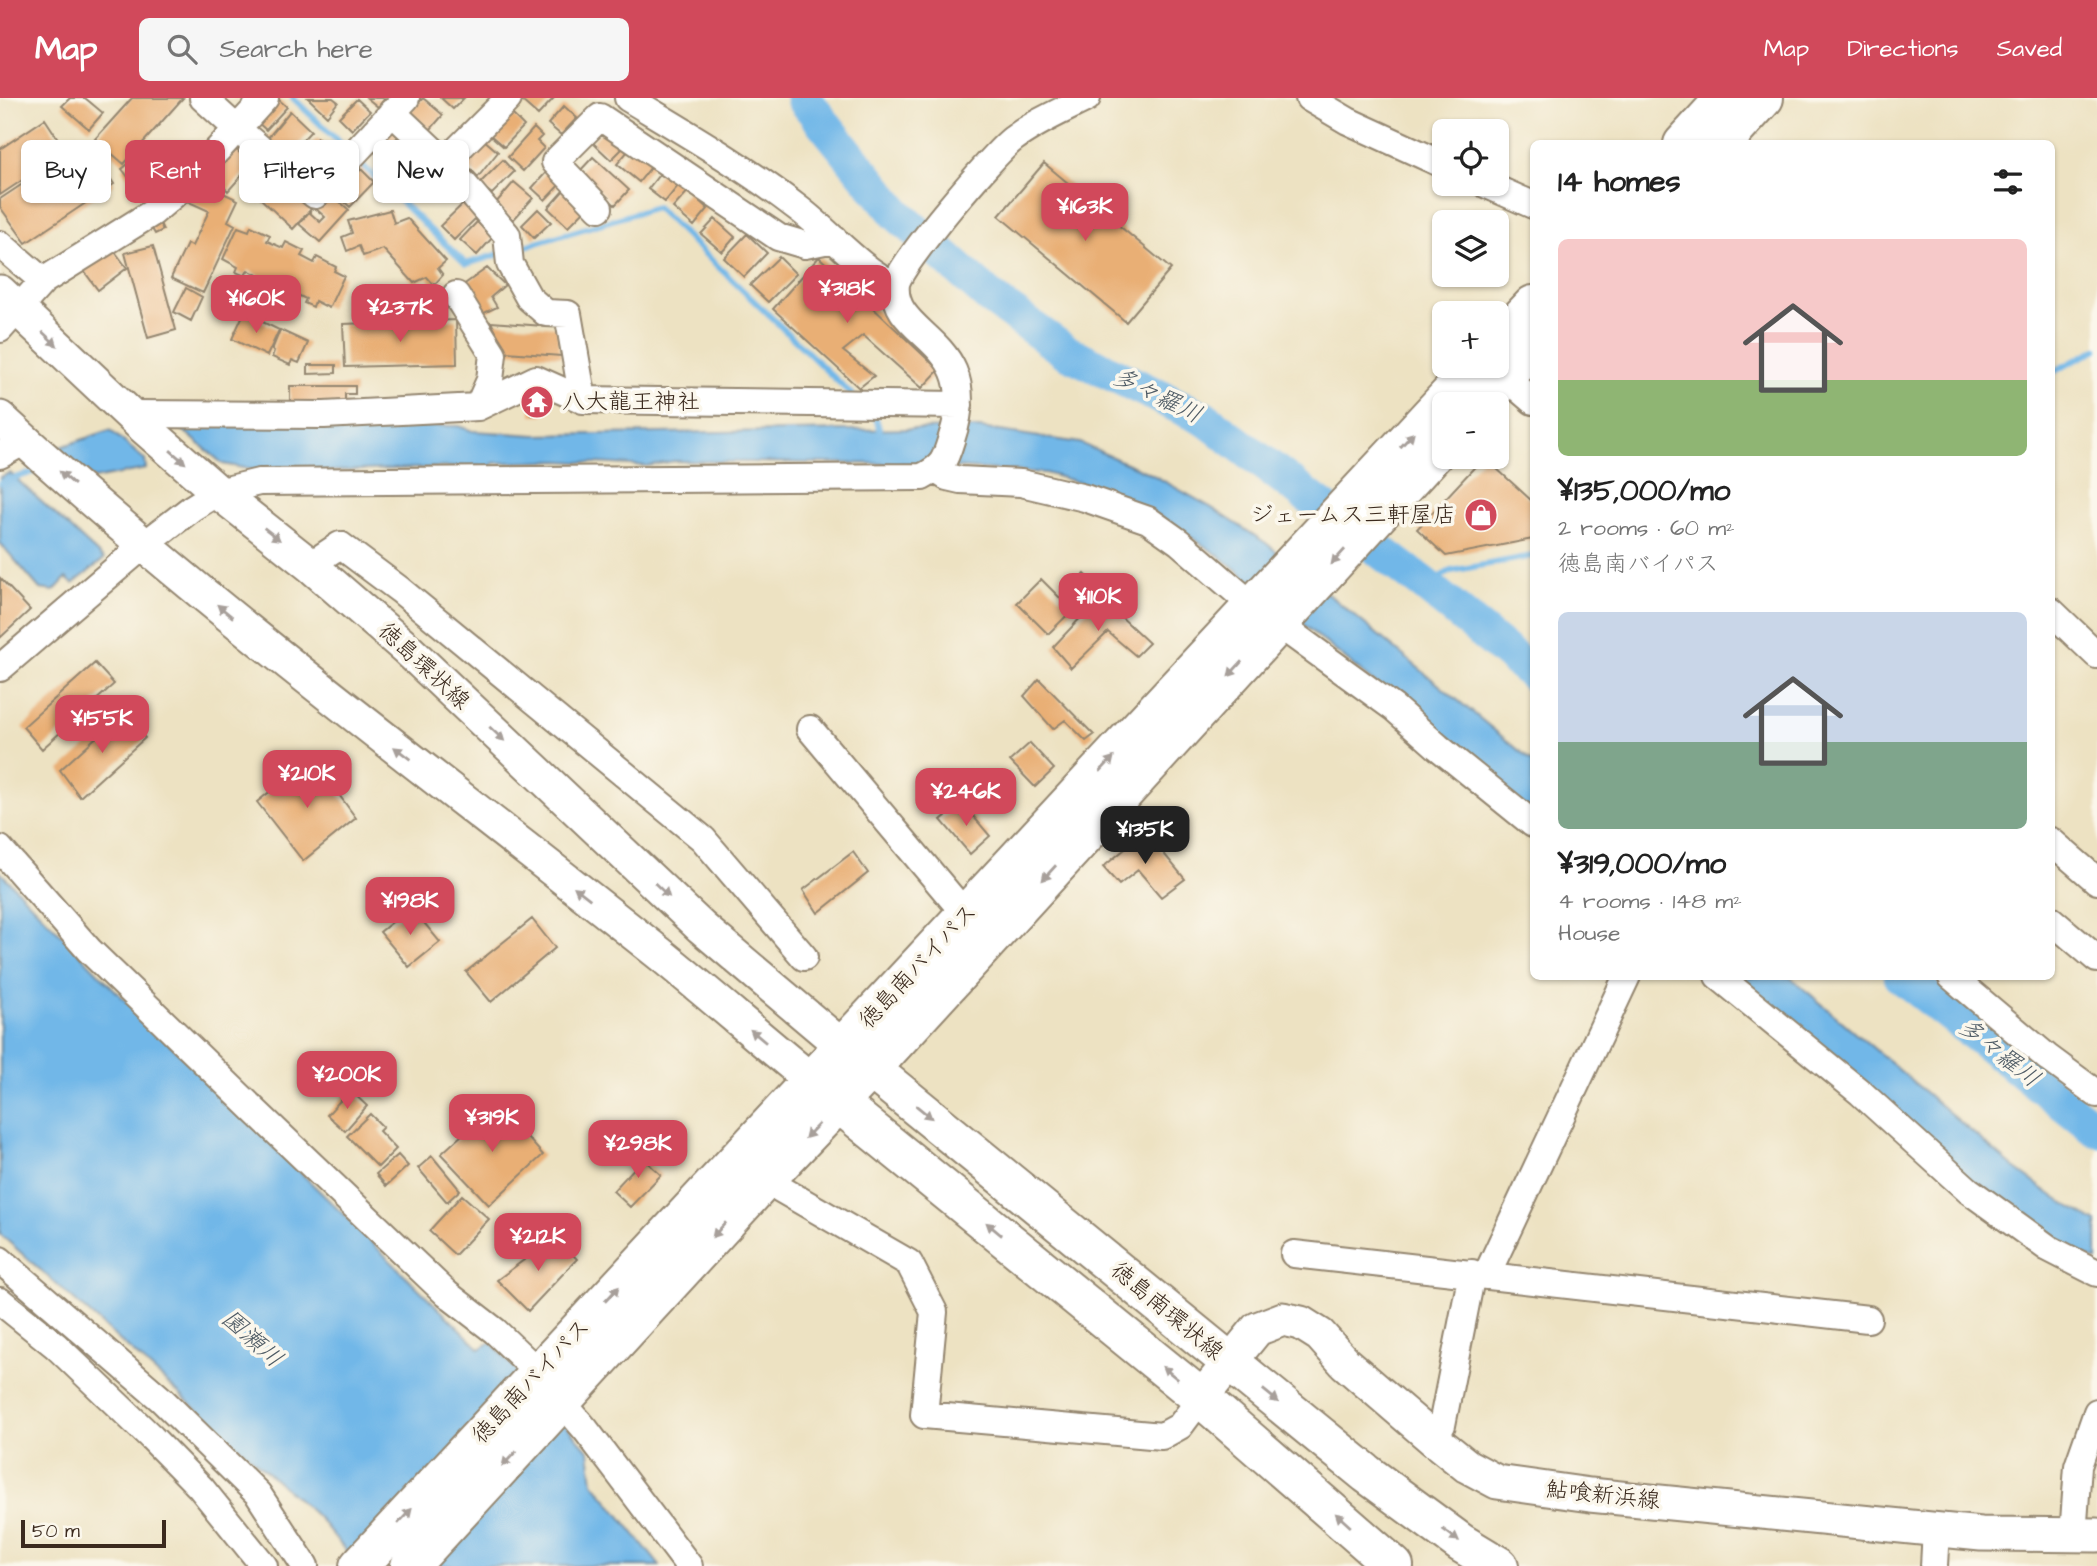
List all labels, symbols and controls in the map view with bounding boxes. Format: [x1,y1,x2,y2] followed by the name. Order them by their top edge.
[139,18,629,81] search box
[35,26,97,72] text: Map
[163,30,201,68] icon: search
[219,31,373,67] text: Search here
[1764,32,1809,66] text: Map
[1847,32,1959,66] text: Directions
[1997,32,2062,66] text: Saved
[1432,119,1509,469] map controls
[1432,119,1509,196] button: locate
[21,140,111,203] chip: Buy
[125,140,225,203] chip: Rent
[239,140,359,203] chip: Filters
[373,140,469,203] chip: New
[1558,161,1681,203] text: 14 homes
[1989,163,2027,201] icon: filters
[1036,184,1134,243] pin: ¥163K
[1057,190,1113,222] text: ¥163K
[1432,210,1509,287] button: layers
[798,266,896,325] pin: ¥318K
[819,272,875,304] text: ¥318K
[207,275,305,335] pin: ¥160K
[227,282,285,314] text: ¥160K
[351,285,449,344] pin: ¥237K
[1730,285,1856,411] icon: home
[367,291,433,323] text: ¥237K
[1432,301,1509,378] button: +
[41,330,58,346] one-way arrow
[1106,360,1208,432] water label: 多々羅川
[518,383,556,421] temple icon: 八大龍王神社
[562,386,700,418] place label: 八大龍王神社
[1432,392,1509,469] button: −
[1398,432,1414,449] one-way arrow
[169,449,187,465] one-way arrow
[58,470,76,486] one-way arrow
[1558,470,1730,512] text: ¥135,000/mo
[1462,496,1500,534] shop icon: ジェームス三軒屋店
[1250,499,1456,531] place label: ジェームス三軒屋店
[1558,512,1735,544] text: 2 rooms · 60 m²
[262,527,280,542] one-way arrow
[1330,548,1346,565] one-way arrow
[1558,548,1719,580] text: 徳島南バイパス
[1049,574,1147,633] pin: ¥110K
[1075,580,1121,612] text: ¥110K
[217,603,235,618] one-way arrow
[371,615,477,717] street label: 徳島環状線
[1730,658,1856,784] icon: home
[1227,660,1243,678] one-way arrow
[53,696,151,755] pin: ¥155K
[71,702,133,734] text: ¥155K
[488,725,505,741] one-way arrow
[394,746,412,761] one-way arrow
[258,750,356,810] pin: ¥210K
[1098,756,1114,773] one-way arrow
[279,757,335,789] text: ¥210K
[917,768,1015,828] pin: ¥246K
[931,775,1001,807] text: ¥246K
[1096,806,1194,866] pin: ¥135K
[1116,813,1174,845] text: ¥135K
[1558,843,1726,885] text: ¥319,000/mo
[1041,864,1057,882] one-way arrow
[361,878,459,937] pin: ¥198K
[653,882,671,898] one-way arrow
[381,884,439,916] text: ¥198K
[1558,885,1742,917] text: 4 rooms · 148 m²
[573,886,590,901] one-way arrow
[852,896,984,1036] street label: 徳島南バイパス
[1558,917,1621,949] text: House
[1951,1010,2047,1096] water label: 多々羅川
[750,1029,768,1044] one-way arrow
[298,1052,396,1111] pin: ¥200K
[313,1058,381,1090] text: ¥200K
[443,1094,541,1154] pin: ¥319K
[465,1101,519,1133] text: ¥319K
[916,1104,933,1119] one-way arrow
[589,1121,687,1180] pin: ¥298K
[805,1122,821,1139] one-way arrow
[604,1127,672,1159] text: ¥298K
[489,1214,587,1273] pin: ¥212K
[510,1220,566,1252] text: ¥212K
[711,1221,727,1238] one-way arrow
[986,1221,1004,1236] one-way arrow
[1104,1254,1230,1368] street label: 徳島南環状線
[603,1286,619,1303] one-way arrow
[214,1302,290,1376] water label: 園瀬川
[465,1311,597,1451] street label: 徳島南バイパス
[1162,1366,1179,1381] one-way arrow
[1262,1388,1279,1403] one-way arrow
[501,1450,517,1468] one-way arrow
[1544,1473,1662,1517] street label: 鮎喰新浜線
[397,1508,413,1525] one-way arrow
[1335,1513,1352,1529] one-way arrow
[21,1517,166,1549] scale bar
[32,1518,80,1545] text: 50 m
[1442,1528,1460,1542] one-way arrow

